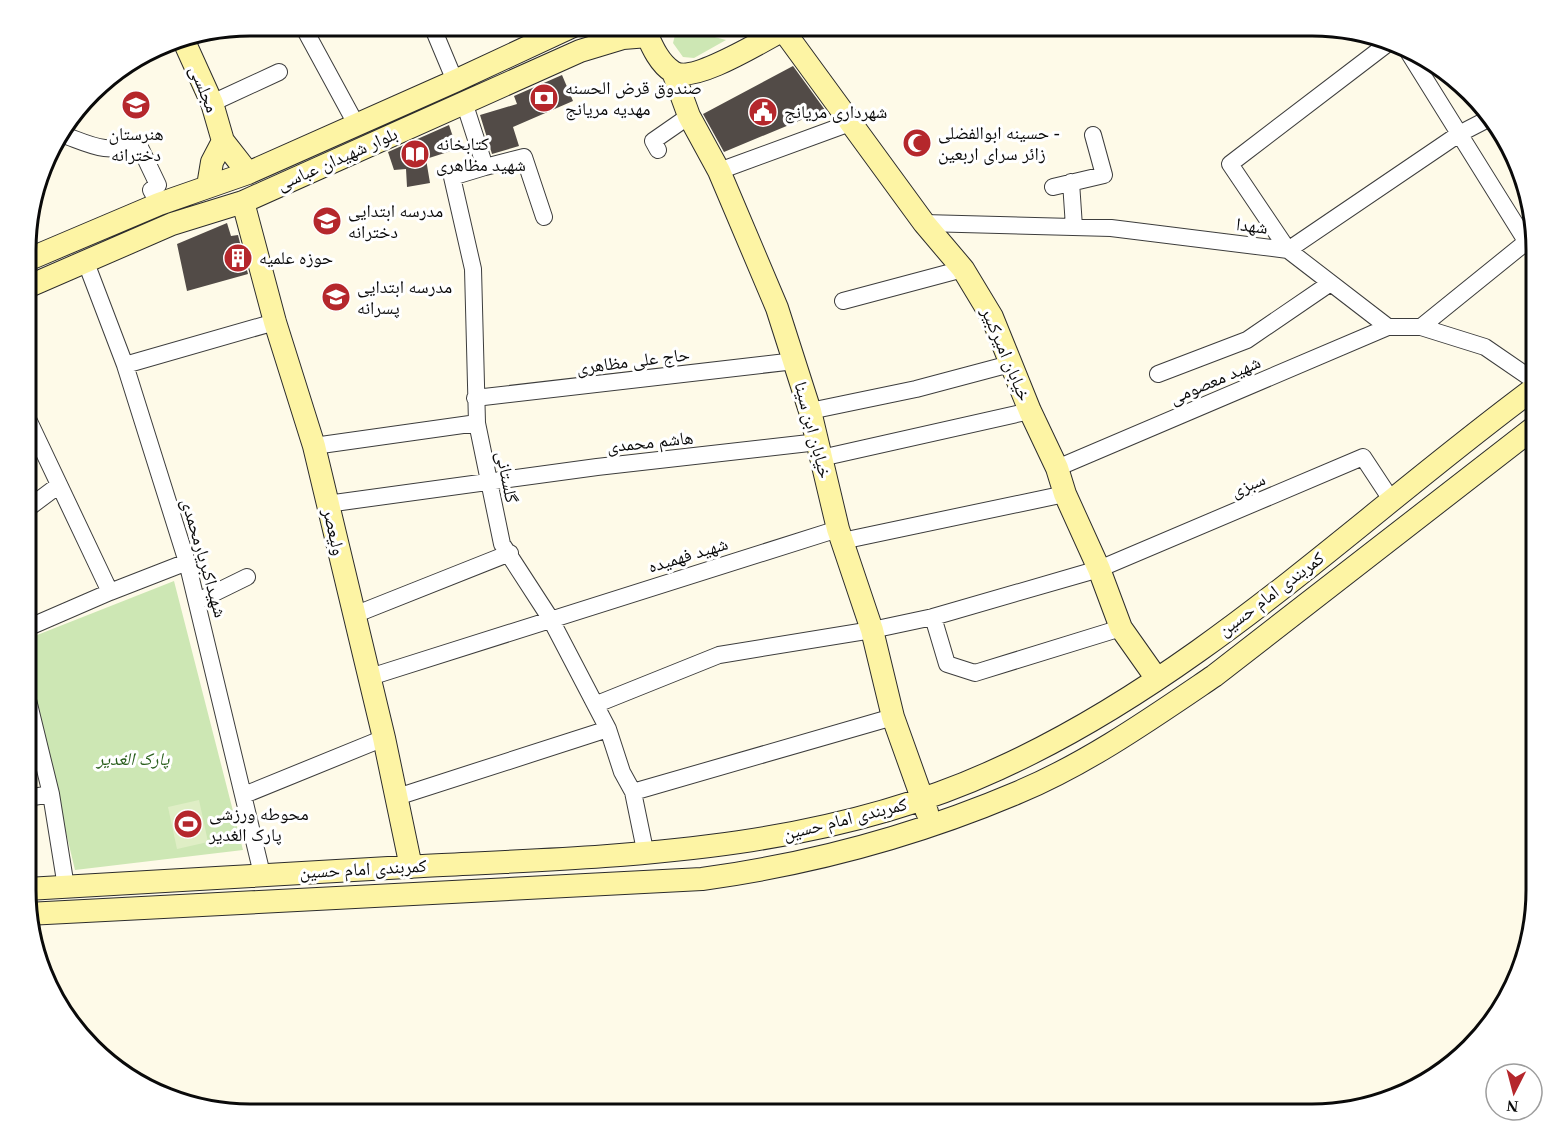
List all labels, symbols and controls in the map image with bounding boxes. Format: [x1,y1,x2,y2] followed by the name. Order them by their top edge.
[185,63,222,116] street label: مجلسی
[565,78,702,121] place label: صندوق قرض الحسنه مهدیه مریانج
[528,82,560,114] bank icon: صندوق قرض الحسنه مهدیه مریانج
[120,89,152,121] school or university icon: هنرستان دخترانه
[747,96,779,128] public building icon: شهرداری مریانج
[784,102,887,124] place label: شهرداری مریانج
[274,123,401,195] street label: بلوار شهیدان عباسی
[938,123,1060,165] place label: حسینه ابوالفضلی - زائر سرای اربعین
[108,124,164,165] place label: هنرستان دخترانه
[901,127,933,159] mosque icon: حسینه ابوالفضلی - زائر سرای اربعین
[436,134,526,176] place label: کتابخانه شهید مظاهری
[399,138,431,170] library icon: کتابخانه شهید مظاهری
[348,201,443,242] place label: مدرسه ابتدایی دخترانه
[311,205,343,237] school or university icon: مدرسه ابتدایی دخترانه
[1235,214,1269,238] street label: شهدا
[222,242,254,274] building icon: حوزه علمیه
[259,248,333,268] place label: حوزه علمیه
[357,277,452,319] place label: مدرسه ابتدایی پسرانه
[320,281,352,313] school or university icon: مدرسه ابتدایی پسرانه
[976,303,1035,404] street label: خیابان امیرکبیر
[575,344,691,380] street label: حاج علی مظاهری
[1166,352,1264,409] street label: شهید معصومی
[790,379,836,481] street label: خیابان ابن سینا
[606,428,694,458] street label: هاشم محمدی
[491,449,522,505] street label: گلستانی
[1228,469,1269,502] street label: سبزی
[176,496,231,620] street label: شهیداکبریارمحمدی
[318,506,349,557] street label: ولیعصر
[646,533,730,577] street label: شهید فهمیده
[1214,547,1329,642] street label: کمربندی امام حسین
[95,749,170,770] park label: پارک الغدیر
[781,794,910,846] street label: کمربندی امام حسین
[208,804,309,846] place label: محوطه ورزشی پارک الغدیر
[172,808,204,840] sports icon: محوطه ورزشی پارک الغدیر
[299,856,428,884] street label: کمربندی امام حسین
[1484,1062,1544,1122] north arrow
[1505,1097,1519,1115] text: N

